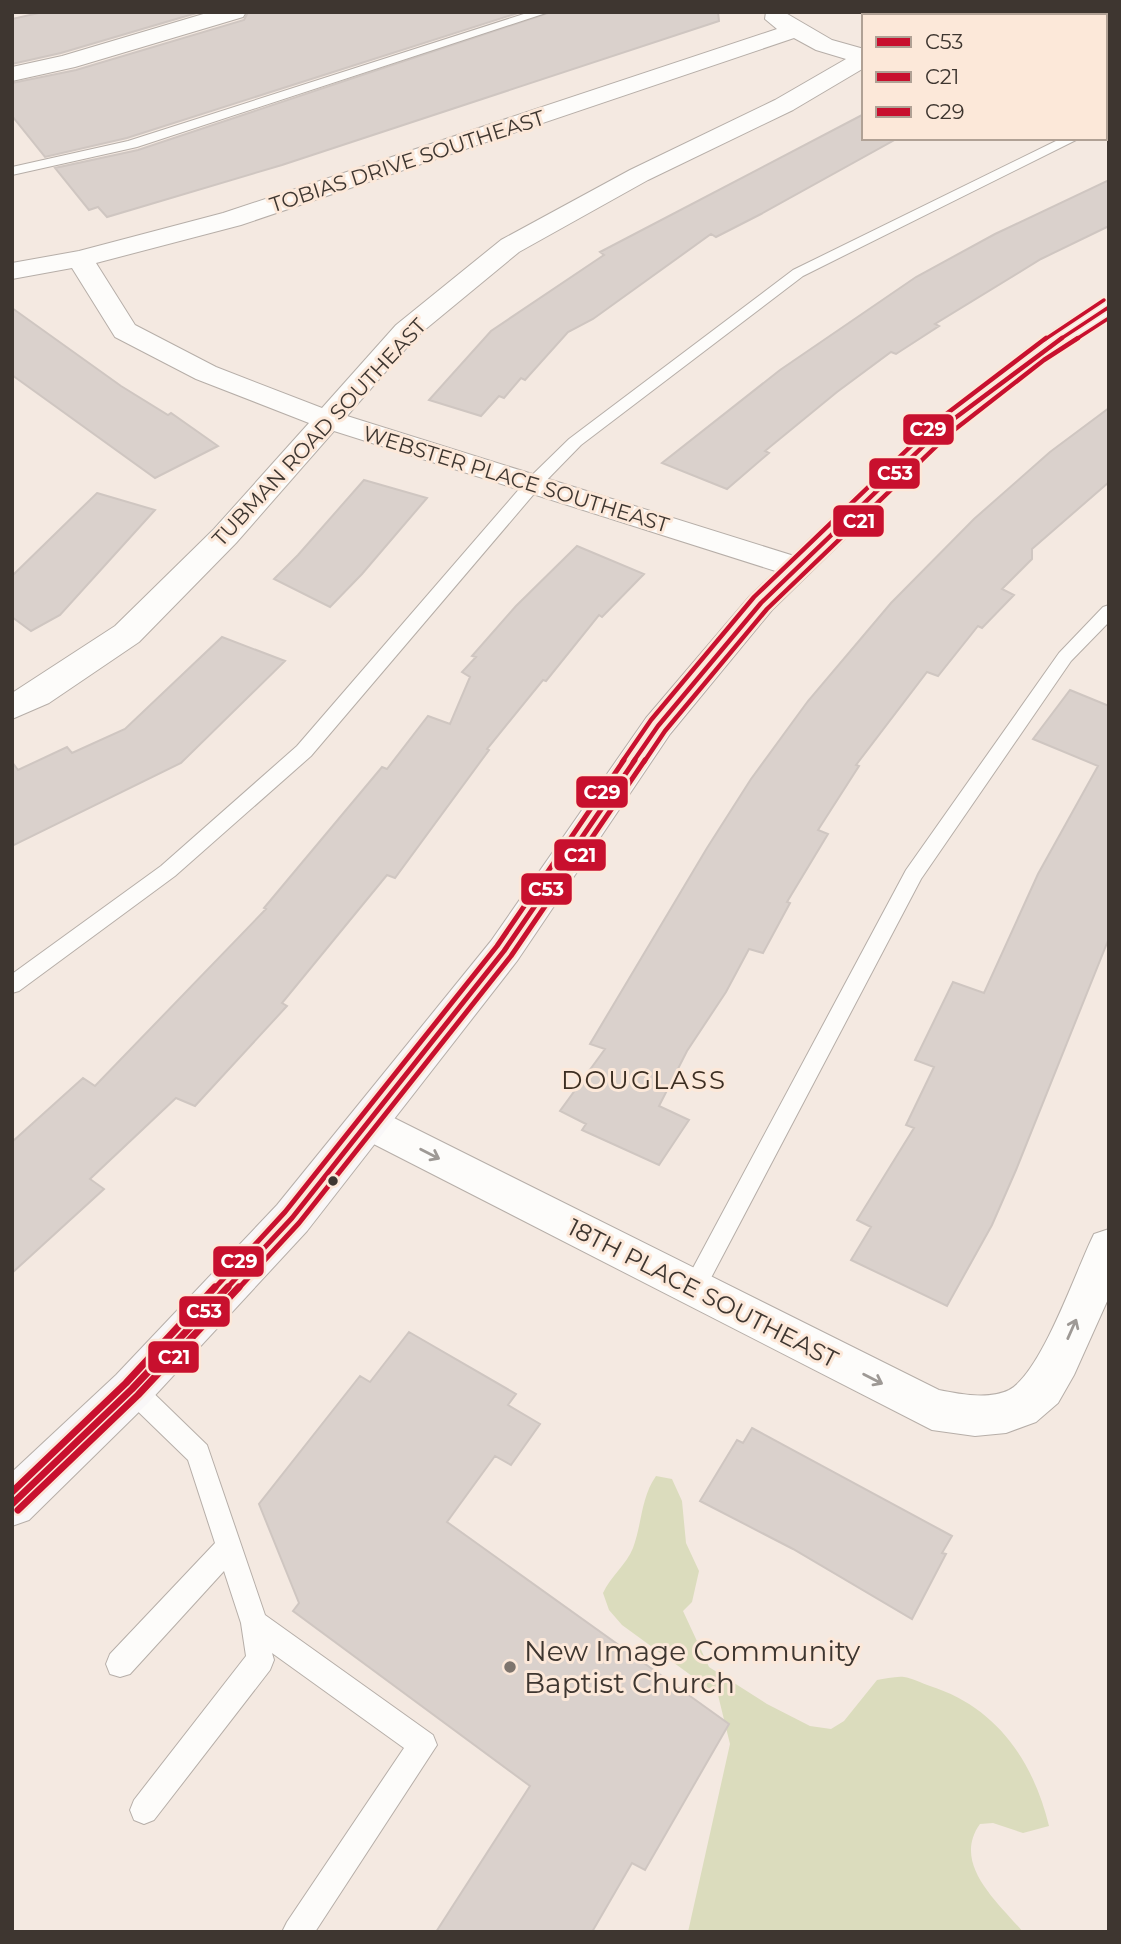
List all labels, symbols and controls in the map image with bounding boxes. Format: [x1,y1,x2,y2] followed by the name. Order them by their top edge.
[862,14,1107,140] legend
[925,29,963,54] text: C53
[925,64,959,89] text: C21
[925,99,964,124] text: C29
[266,105,548,217] street label: TOBIAS DRIVE SOUTHEAST
[207,313,431,551] street label: TUBMAN ROAD SOUTHEAST
[902,413,955,446] line badge: C29
[909,418,947,441] text: C29
[360,420,672,538] street label: WEBSTER PLACE SOUTHEAST
[868,457,921,490] line badge: C53
[877,462,913,485] text: C53
[832,504,885,538] line badge: C21
[843,510,875,533] text: C21
[575,775,629,809] line badge: C29
[583,781,621,804] text: C29
[553,838,607,872] line badge: C21
[564,844,596,867] text: C21
[520,872,573,906] line badge: C53
[528,878,564,901] text: C53
[561,1064,727,1096] district label: DOUGLASS
[419,1147,440,1161] one-way arrow
[326,1174,340,1188] unlabelled marker
[563,1212,843,1374] street label: 18TH PLACE SOUTHEAST
[212,1245,265,1278] line badge: C29
[220,1250,258,1273] text: C29
[178,1295,231,1328] line badge: C53
[186,1300,222,1323] text: C53
[1066,1319,1079,1341] one-way arrow
[147,1340,200,1374] line badge: C21
[158,1346,190,1369] text: C21
[862,1373,883,1387] one-way arrow
[524,1634,861,1700] place label: New Image Community Baptist Church
[502,1659,518,1675] marker: New Image Community Baptist Church

